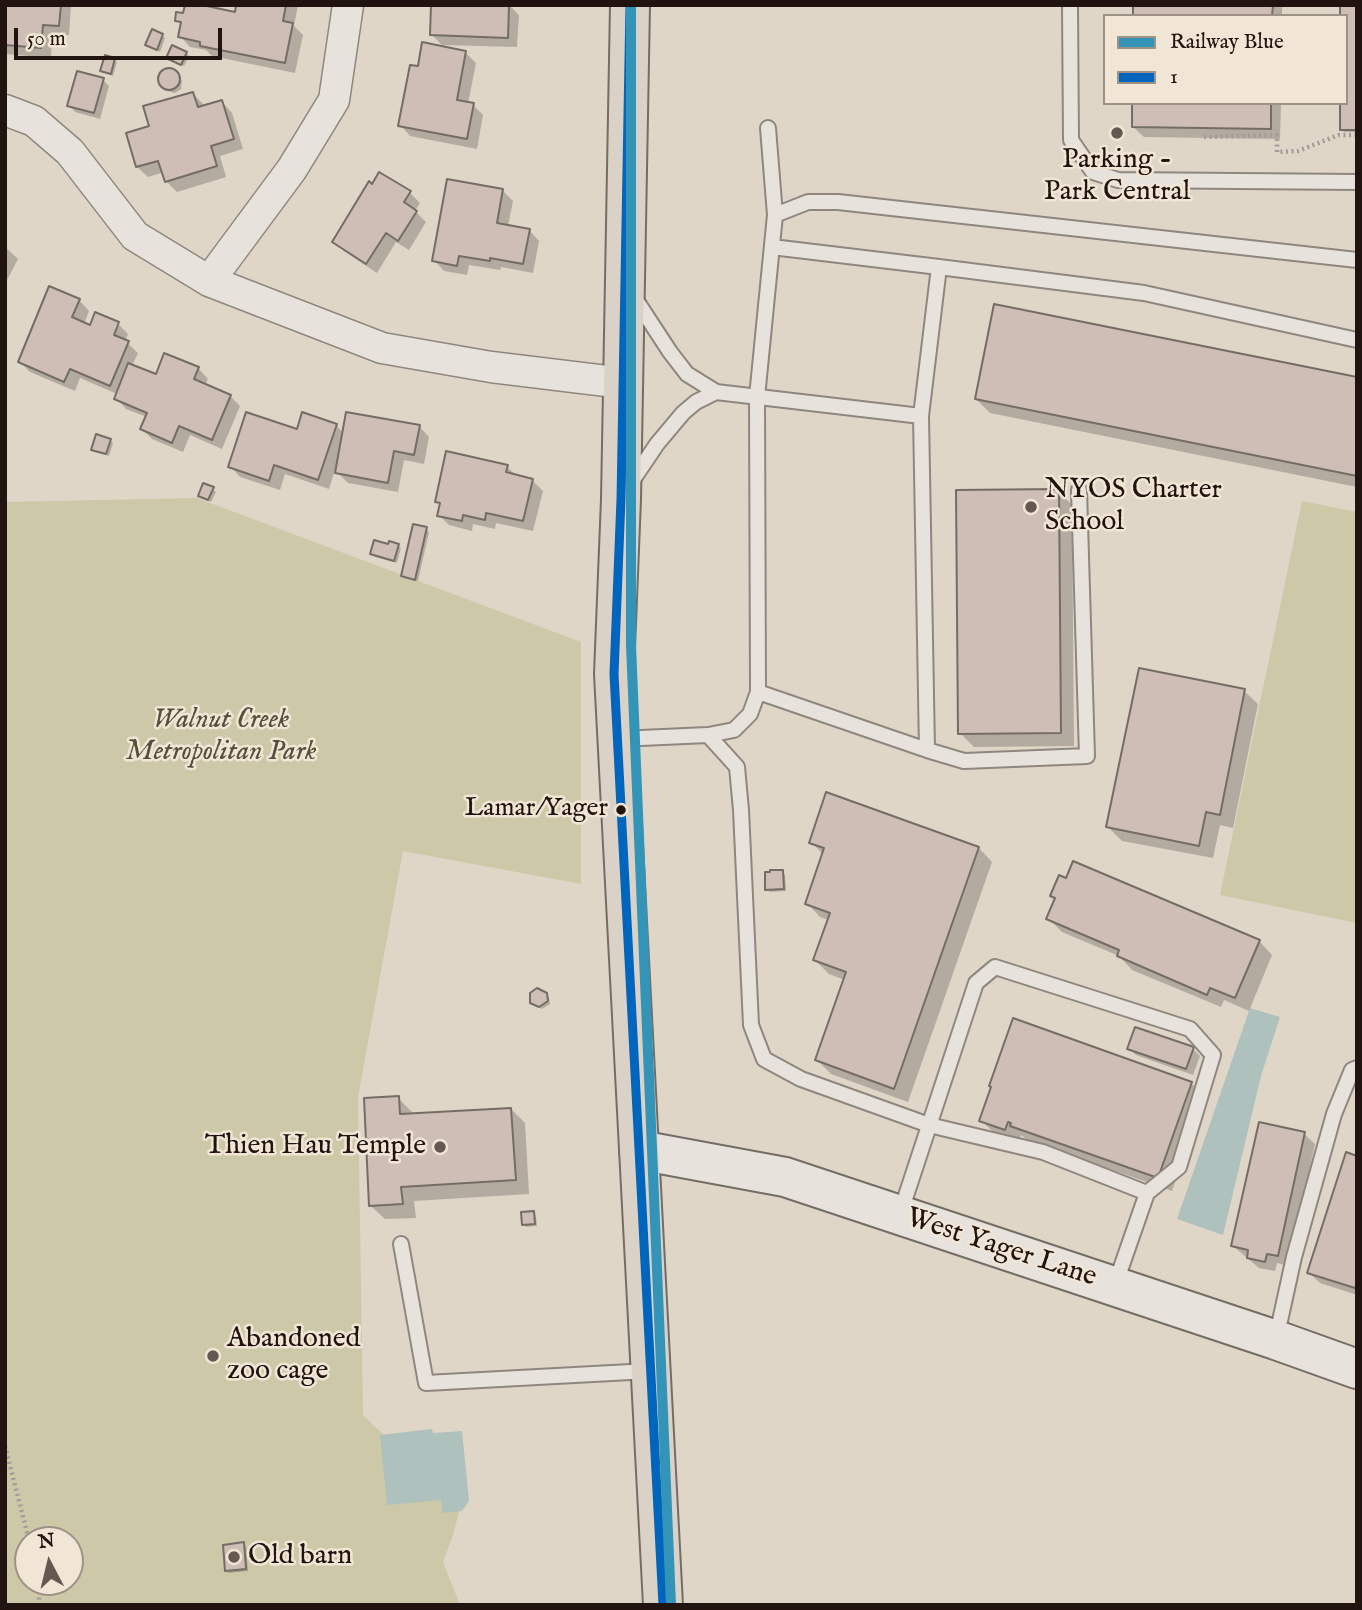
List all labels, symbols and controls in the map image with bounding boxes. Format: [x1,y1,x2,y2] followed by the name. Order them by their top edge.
[18,14,226,58] scale bar
[1103,14,1348,105] legend
[27,26,66,53] text: 50 m
[1170,29,1284,56] text: Railway Blue
[1170,64,1178,91] text: 1
[1109,125,1125,141] marker: Parking - Park Central
[1044,144,1190,210] place label: Parking - Park Central
[1045,474,1222,540] place label: NYOS Charter School
[1023,499,1039,515] marker: NYOS Charter School
[126,704,316,770] park label: Walnut Creek Metropolitan Park
[465,794,608,826] place label: Lamar/Yager
[614,803,628,817] marker: Lamar/Yager
[205,1130,426,1164] place label: Thien Hau Temple
[432,1139,448,1155] marker: Thien Hau Temple
[902,1202,1100,1296] street label: West Yager Lane
[227,1323,361,1389] place label: Abandoned zoo cage
[205,1348,221,1364] marker: Abandoned zoo cage
[14,1526,84,1596] north arrow
[37,1529,56,1555] text: N
[248,1540,352,1574] place label: Old barn
[226,1549,242,1565] marker: Old barn

